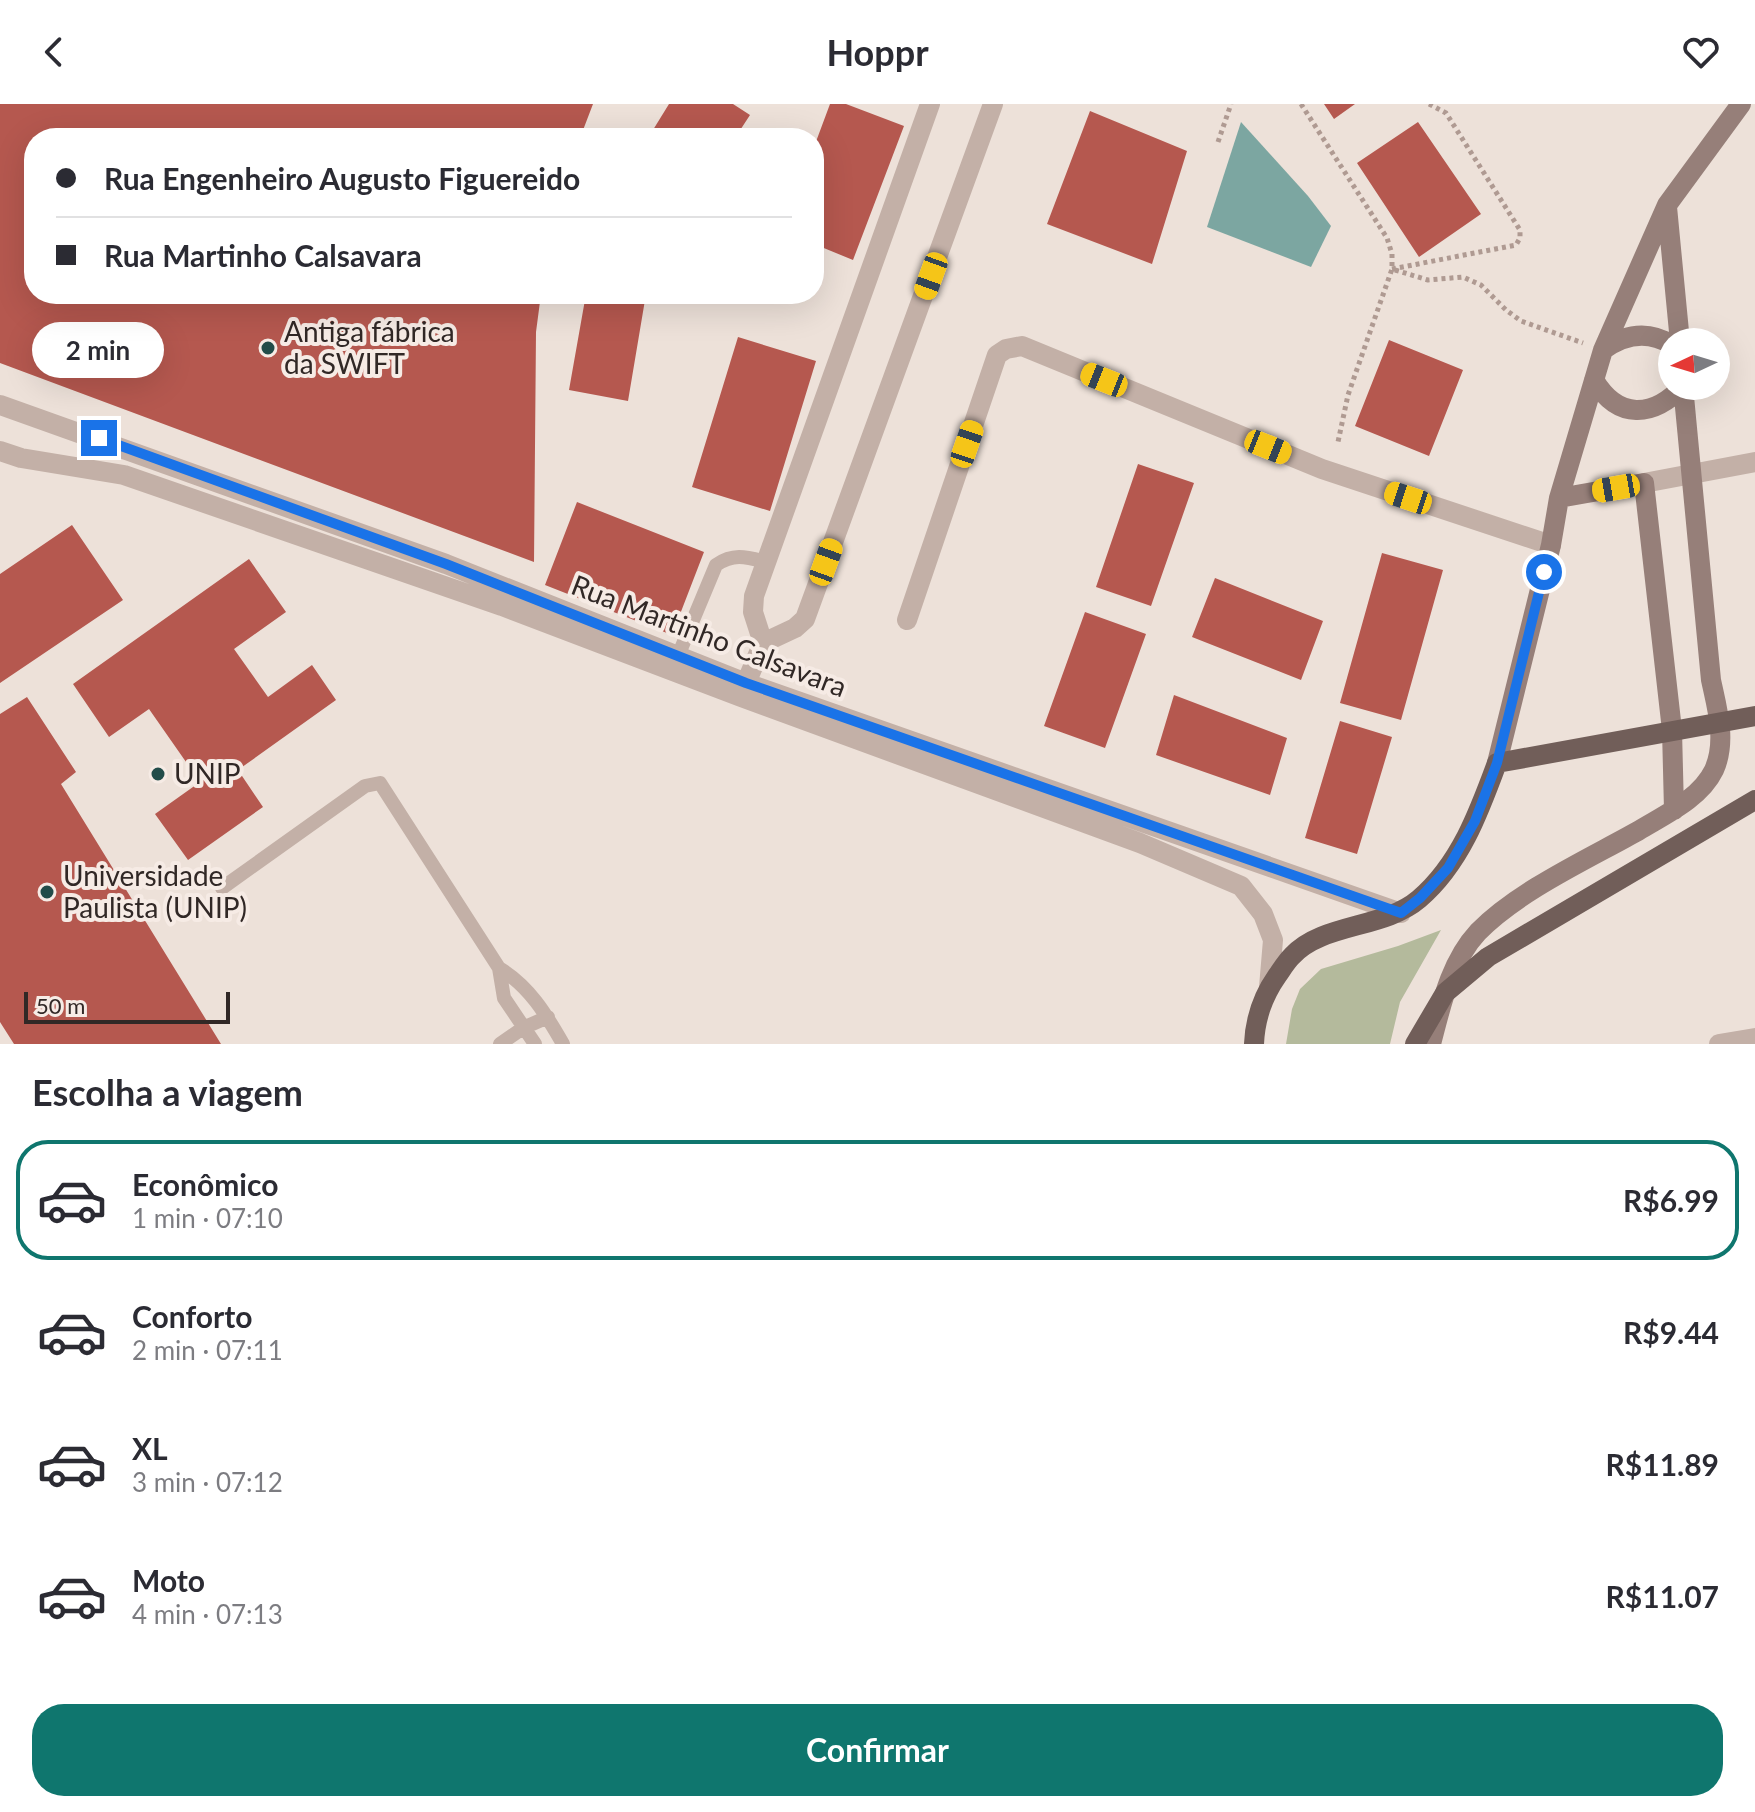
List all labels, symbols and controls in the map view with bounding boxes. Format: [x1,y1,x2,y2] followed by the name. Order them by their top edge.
[32,30,76,74] icon: back
[826,30,929,74] text: Hoppr
[1679,30,1723,74] icon: heart
[104,160,580,196] text: Rua Engenheiro Augusto Figuereido
[104,237,422,273] text: Rua Martinho Calsavara
[912,249,950,303] car
[284,314,455,380] place label: Antiga fábrica da SWIFT
[33,322,165,378] callout: 2 min
[1658,328,1730,400] north arrow
[1658,328,1730,400] map controls
[66,334,130,366] text: 2 min
[259,339,277,357] marker: Antiga fábrica da SWIFT
[1077,360,1131,400] car
[948,417,986,471] car
[81,420,117,456] route end
[1241,427,1295,467] car
[1590,472,1642,504] car
[1381,479,1435,517] car
[807,535,845,589] car
[1526,554,1562,590] route start
[567,567,852,703] street label: Rua Martinho Calsavara
[174,756,241,790] place label: UNIP
[149,765,167,783] marker: UNIP
[63,858,247,924] place label: Universidade Paulista (UNIP)
[38,883,56,901] marker: Universidade Paulista (UNIP)
[24,988,230,1024] scale bar
[36,992,85,1019] text: 50 m
[32,1070,303,1114] text: Escolha a viagem
[36,1164,108,1236] icon: car
[132,1166,278,1202] text: Econômico
[1623,1182,1719,1218] text: R$6.99
[132,1202,283,1234] text: 1 min · 07:10
[36,1296,108,1368] icon: car
[132,1298,252,1334] text: Conforto
[1623,1314,1719,1350] text: R$9.44
[132,1334,283,1366] text: 2 min · 07:11
[36,1428,108,1500] icon: car
[132,1430,168,1466] text: XL
[1606,1446,1719,1482] text: R$11.89
[132,1466,283,1498] text: 3 min · 07:12
[36,1560,108,1632] icon: car
[132,1562,205,1598] text: Moto
[1606,1578,1719,1614] text: R$11.07
[132,1598,283,1630] text: 4 min · 07:13
[32,1704,1723,1796] button: Confirmar

